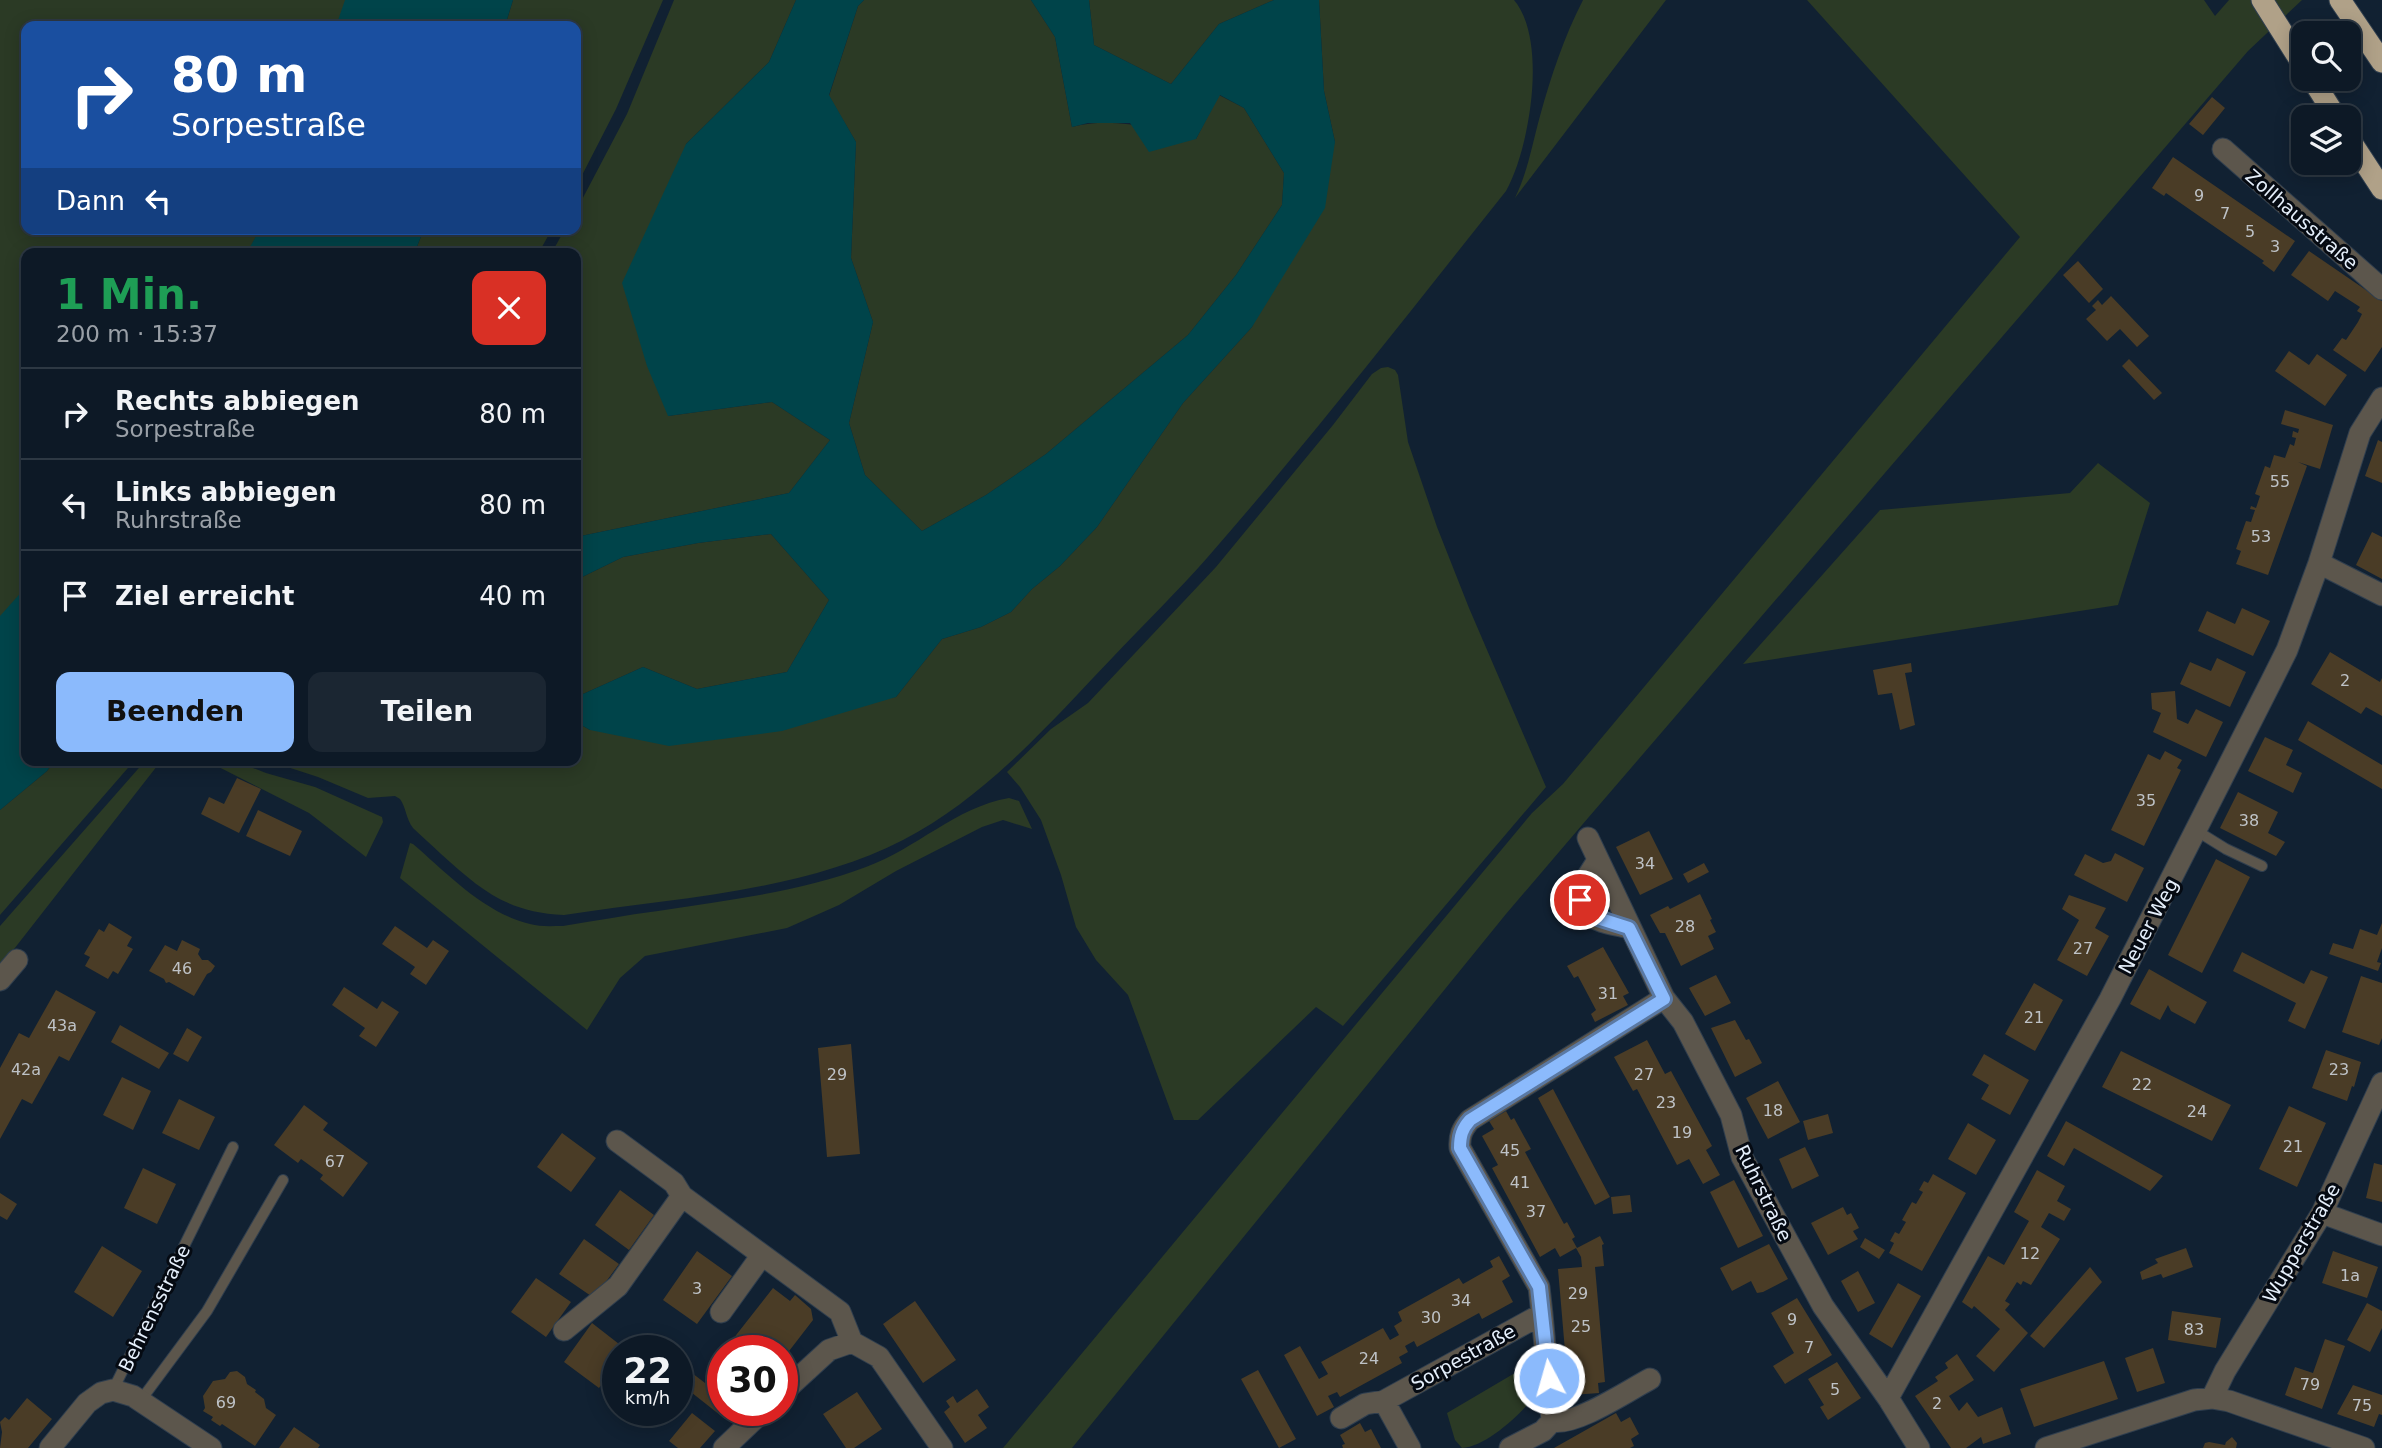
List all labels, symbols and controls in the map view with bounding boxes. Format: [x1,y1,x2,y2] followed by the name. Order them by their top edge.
[2291,21,2361,175] map controls
[2291,21,2361,91] button: search
[171,47,307,104] text: 80 m
[56,49,147,140] icon: right
[2291,105,2361,175] button: layers
[171,106,366,144] text: Sorpestraße
[2241,164,2363,274] street label: Zollhausstraße
[139,182,177,220] icon: left
[56,186,125,216] text: Dann
[2194,186,2204,205] house number: 9
[2220,204,2230,223] house number: 7
[2245,222,2255,241] house number: 5
[2270,237,2280,256] house number: 3
[56,270,202,319] text: 1 Min.
[472,271,546,345] button: close
[56,321,218,347] text: 200 m · 15:37
[115,386,360,416] text: Rechts abbiegen
[56,395,94,433] icon: right
[479,399,546,429] text: 80 m
[115,416,255,442] text: Sorpestraße
[2270,472,2290,491] house number: 55
[115,477,337,507] text: Links abbiegen
[56,486,94,524] icon: left
[479,490,546,520] text: 80 m
[115,507,242,533] text: Ruhrstraße
[2251,527,2271,546] house number: 53
[56,577,94,615] icon: arrive
[115,581,295,611] text: Ziel erreicht
[479,581,546,611] text: 40 m
[2340,671,2350,690] house number: 2
[56,672,294,752] button: Beenden
[308,672,546,752] button: Teilen
[2136,791,2156,810] house number: 35
[2239,811,2259,830] house number: 38
[1635,854,1655,873] house number: 34
[1550,870,1610,930] pin
[2114,875,2182,977] street label: Neuer Weg
[1561,881,1599,919] icon: arrive
[1675,917,1695,936] house number: 28
[2073,939,2093,958] house number: 27
[172,959,192,978] house number: 46
[1598,984,1618,1003] house number: 31
[2024,1008,2044,1027] house number: 21
[47,1016,77,1035] house number: 43a
[11,1060,41,1079] house number: 42a
[2329,1060,2349,1079] house number: 23
[827,1065,847,1084] house number: 29
[1634,1065,1654,1084] house number: 27
[2132,1075,2152,1094] house number: 22
[1656,1093,1676,1112] house number: 23
[1763,1101,1783,1120] house number: 18
[2187,1102,2207,1121] house number: 24
[1672,1123,1692,1142] house number: 19
[2283,1137,2303,1156] house number: 21
[1500,1141,1520,1160] house number: 45
[1731,1141,1797,1245] street label: Ruhrstraße
[325,1152,345,1171] house number: 67
[1510,1173,1530,1192] house number: 41
[2258,1179,2344,1307] street label: Wupperstraße
[1526,1202,1546,1221] house number: 37
[114,1241,194,1375] street label: Behrensstraße
[2020,1244,2040,1263] house number: 12
[2340,1266,2360,1285] house number: 1a
[692,1279,702,1298] house number: 3
[1568,1284,1588,1303] house number: 29
[1451,1291,1471,1310] house number: 34
[1421,1308,1441,1327] house number: 30
[1787,1310,1797,1329] house number: 9
[1571,1317,1591,1336] house number: 25
[1407,1319,1519,1395] street label: Sorpestraße
[2184,1320,2204,1339] house number: 83
[707,1335,798,1426] speed limit sign: 30
[1804,1338,1814,1357] house number: 7
[1512,1341,1586,1415] position arrow
[1359,1349,1379,1368] house number: 24
[623,1351,672,1391] text: 22
[2300,1375,2320,1394] house number: 79
[1830,1380,1840,1399] house number: 5
[625,1387,670,1408] text: km/h
[216,1393,236,1412] house number: 69
[1932,1394,1942,1413] house number: 2
[2352,1396,2372,1415] house number: 75

